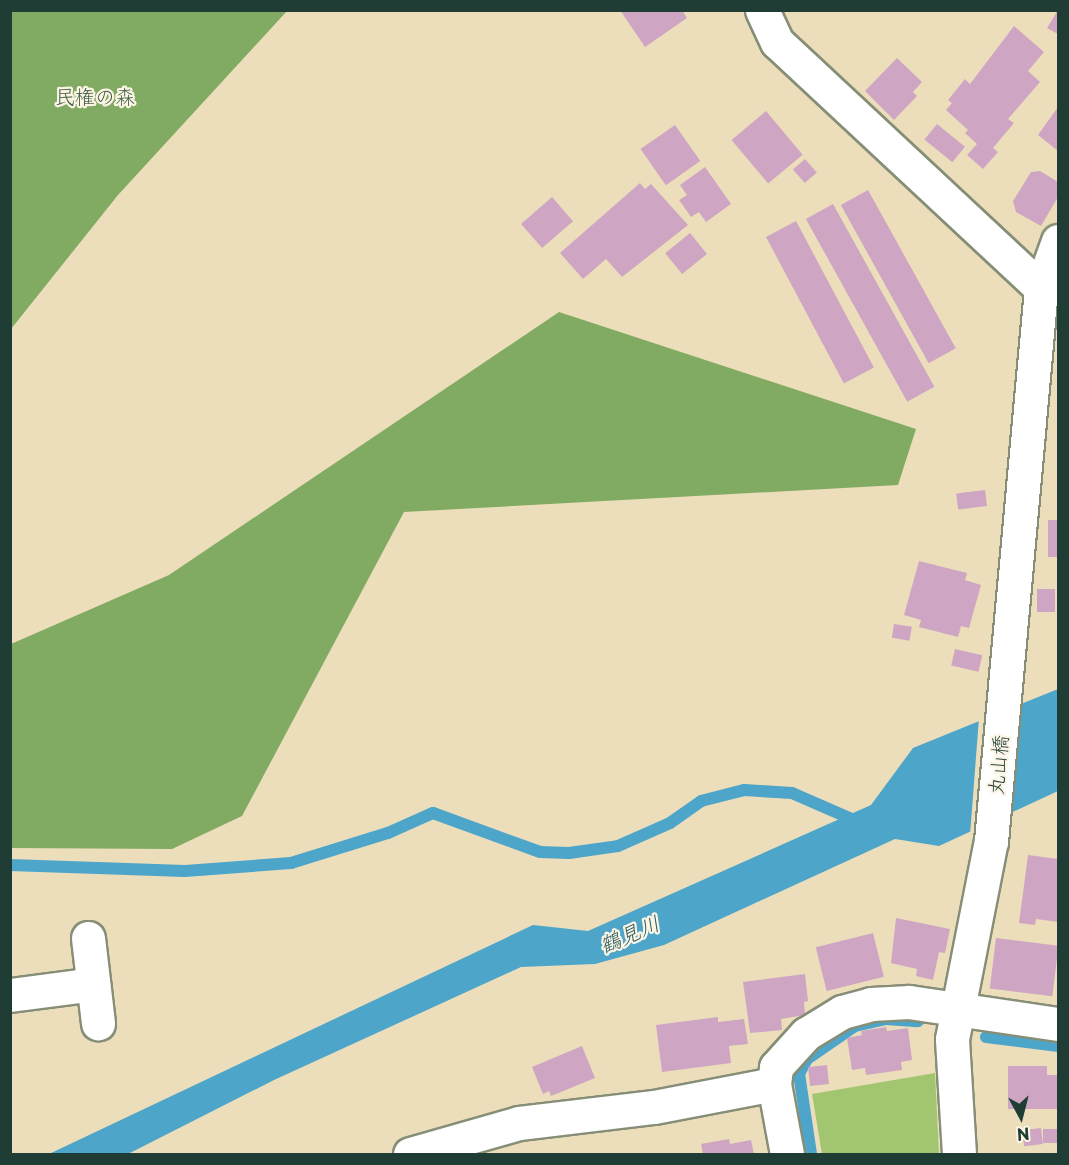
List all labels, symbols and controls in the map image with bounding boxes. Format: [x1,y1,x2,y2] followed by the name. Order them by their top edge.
[55,84,135,108] park label: 民権の森
[983,734,1013,796] street label: 丸山橋
[595,909,663,957] water label: 鶴見川
[991,1087,1051,1147] north arrow
[1015,1122,1031,1148] text: N

